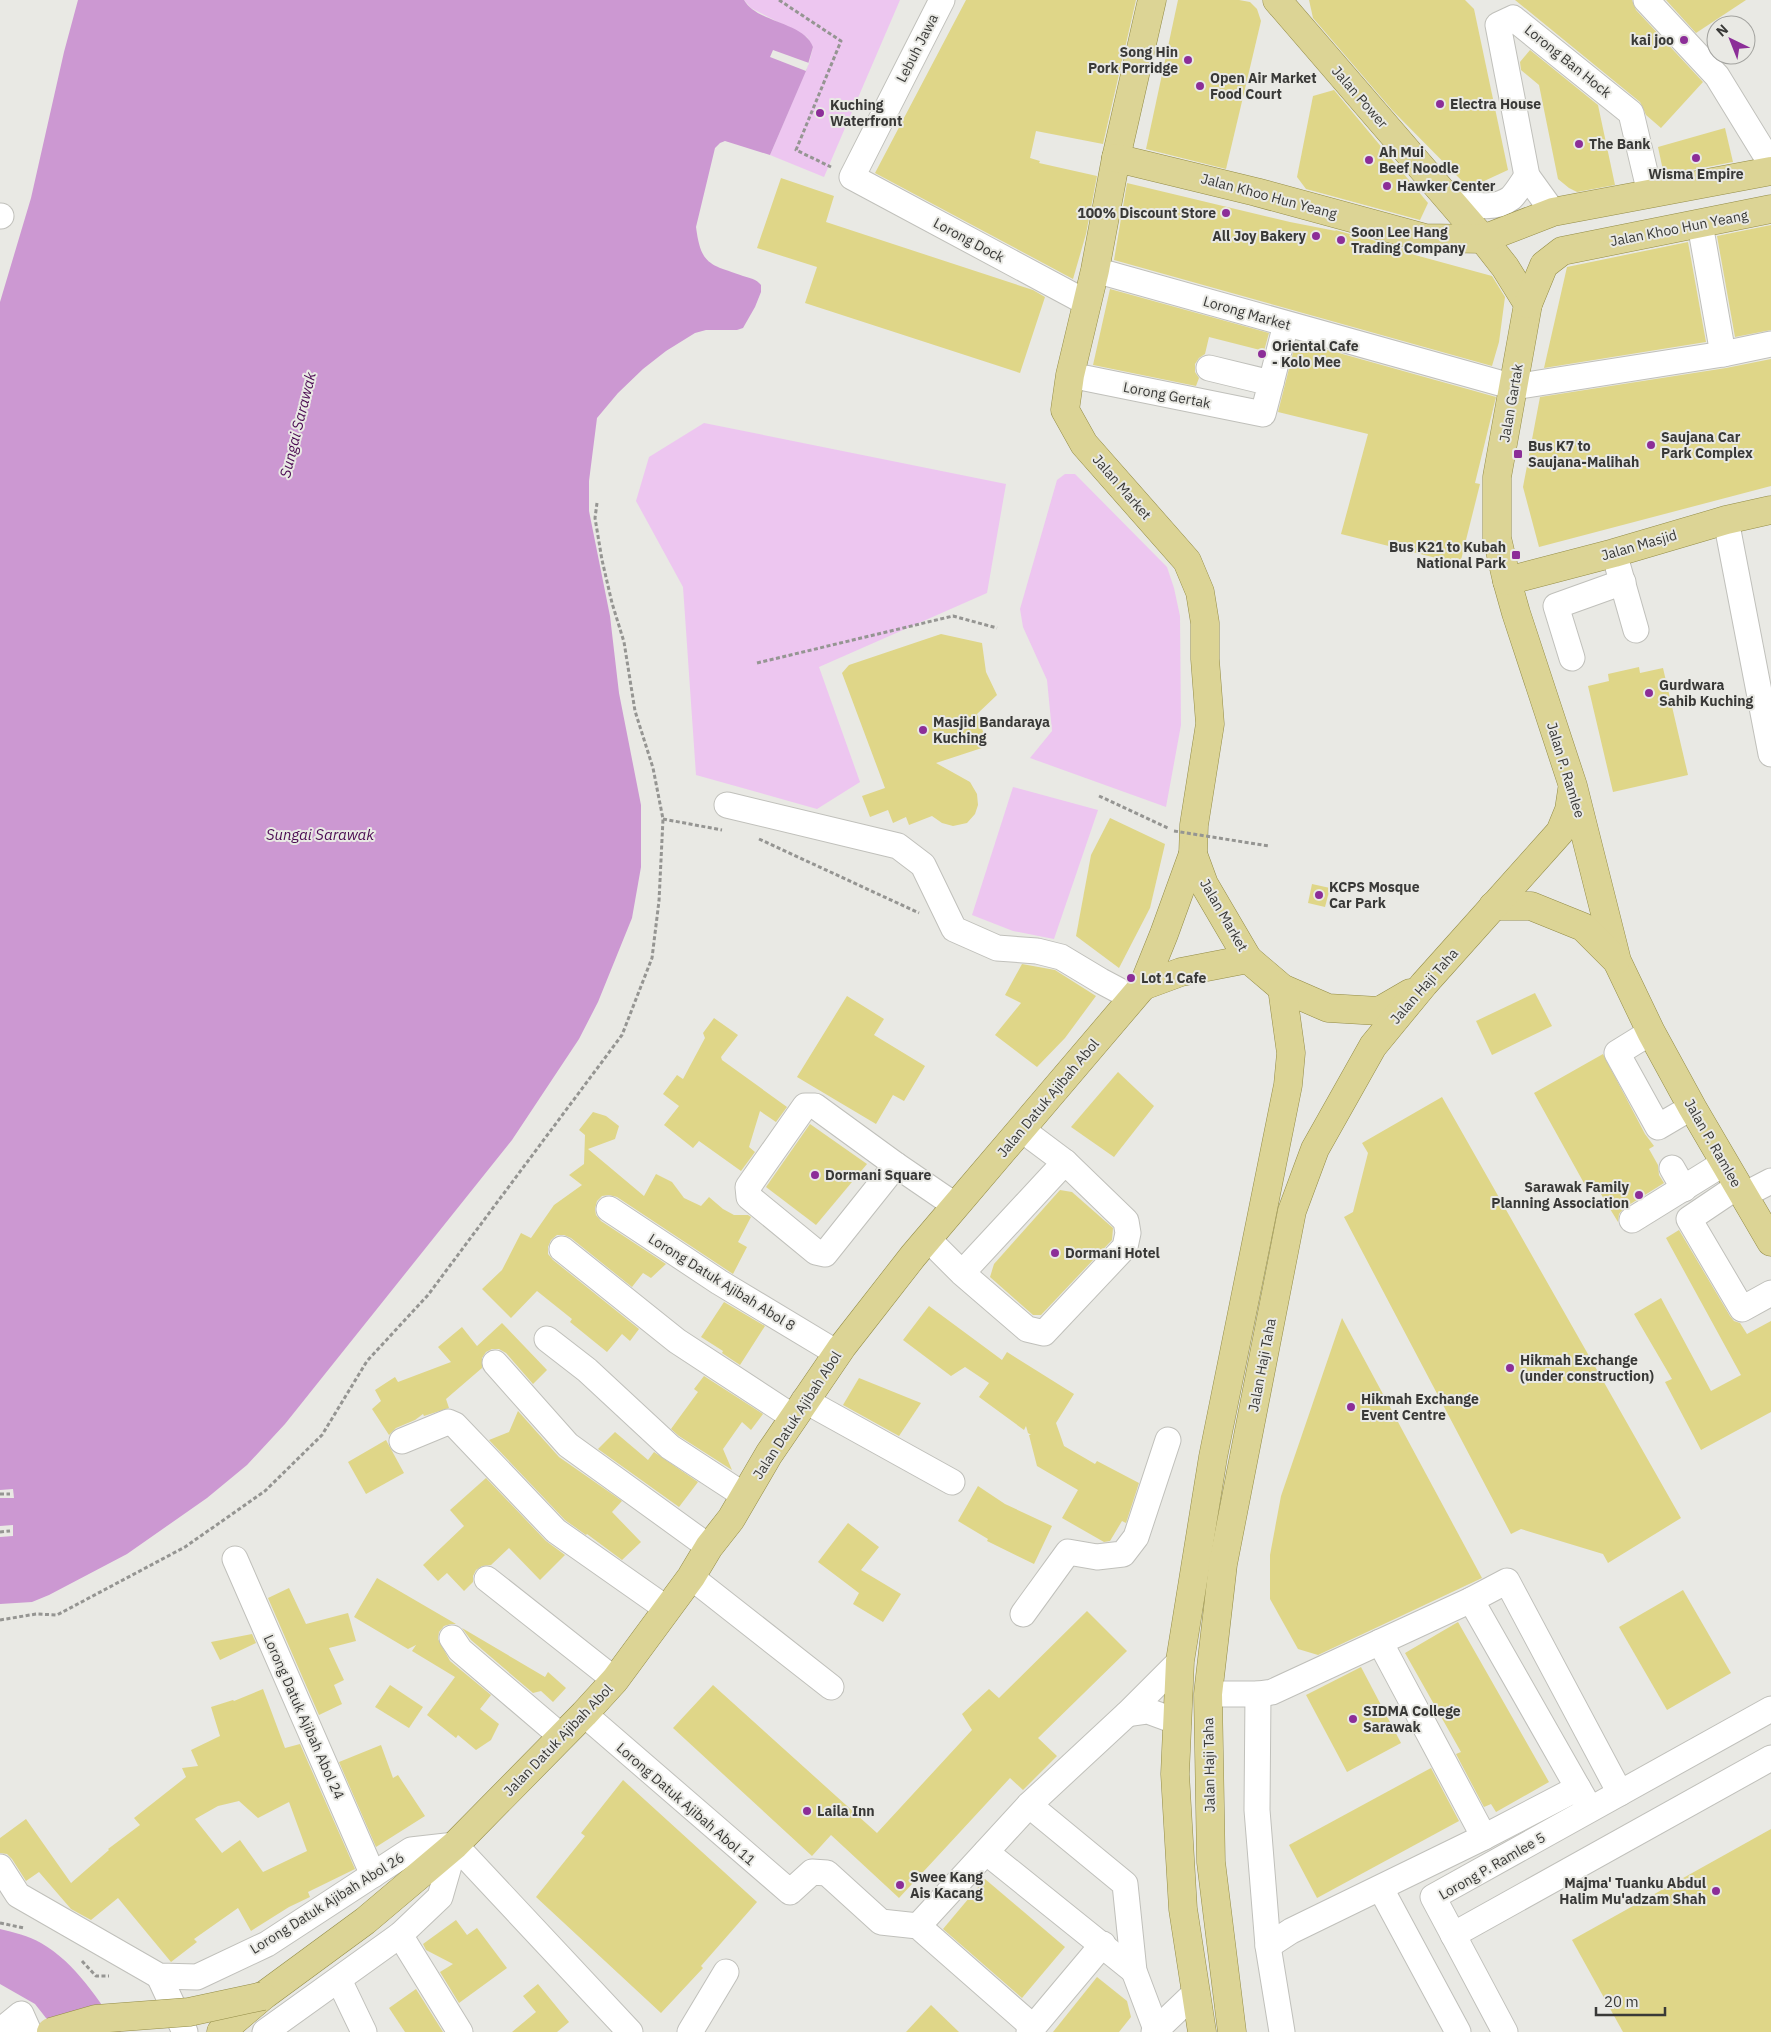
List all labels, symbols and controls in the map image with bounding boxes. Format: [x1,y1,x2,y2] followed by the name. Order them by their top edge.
[892,10,942,85] street label: Lebuh Jawa
[1706,15,1756,65] north arrow
[1712,20,1732,41] text: N
[1521,21,1615,102] street label: Lorong Ban Hock
[1631,31,1674,49] place label: kai joo
[1678,34,1690,46] marker: kai joo
[1088,43,1178,77] place label: Song Hin Pork Porridge
[1182,54,1194,66] marker: Song Hin Pork Porridge
[1328,62,1392,132] street label: Jalan Power
[1210,69,1317,103] place label: Open Air Market Food Court
[1194,80,1206,92] marker: Open Air Market Food Court
[1450,95,1541,113] place label: Electra House
[830,96,902,130] place label: Kuching Waterfront
[1434,98,1446,110] marker: Electra House
[814,107,826,119] marker: Kuching Waterfront
[1589,135,1651,153] place label: The Bank
[1573,138,1585,150] marker: The Bank
[1379,143,1459,177] place label: Ah Mui Beef Noodle
[1690,152,1702,164] marker: Wisma Empire
[1363,154,1375,166] marker: Ah Mui Beef Noodle
[1648,165,1744,183] place label: Wisma Empire
[1199,169,1340,223] street label: Jalan Khoo Hun Yeang
[1397,177,1496,195] place label: Hawker Center
[1381,180,1393,192] marker: Hawker Center
[1077,204,1216,222] place label: 100% Discount Store
[1608,206,1750,250] street label: Jalan Khoo Hun Yeang
[1220,207,1232,219] marker: 100% Discount Store
[930,214,1008,267] street label: Lorong Dock
[1351,223,1466,257] place label: Soon Lee Hang Trading Company
[1212,227,1307,245] place label: All Joy Bakery
[1310,230,1322,242] marker: All Joy Bakery
[1335,234,1347,246] marker: Soon Lee Hang Trading Company
[1201,292,1293,334] street label: Lorong Market
[1272,337,1359,371] place label: Oriental Cafe - Kolo Mee
[1256,348,1268,360] marker: Oriental Cafe - Kolo Mee
[1495,362,1527,444] street label: Jalan Gartak
[275,370,320,480] water label: Sungai Sarawak
[1122,378,1213,412] street label: Lorong Gertak
[1661,428,1753,462] place label: Saujana Car Park Complex
[1528,437,1639,471] place label: Bus K7 to Saujana-Malihah
[1645,439,1657,451] marker: Saujana Car Park Complex
[1512,448,1524,460] marker: Bus K7 to Saujana-Malihah
[1089,451,1155,523] street label: Jalan Market
[1599,526,1679,564] street label: Jalan Masjid
[1389,538,1507,572] place label: Bus K21 to Kubah National Park
[1510,549,1522,561] marker: Bus K21 to Kubah National Park
[1659,676,1754,710] place label: Gurdwara Sahib Kuching
[1643,687,1655,699] marker: Gurdwara Sahib Kuching
[933,713,1050,747] place label: Masjid Bandaraya Kuching
[1543,720,1589,820] street label: Jalan P. Ramlee
[917,724,929,736] marker: Masjid Bandaraya Kuching
[266,825,374,844] water label: Sungai Sarawak
[1196,875,1252,955] street label: Jalan Market
[1329,878,1420,912] place label: KCPS Mosque Car Park
[1313,889,1325,901] marker: KCPS Mosque Car Park
[1386,944,1462,1028] street label: Jalan Haji Taha
[1141,969,1207,987] place label: Lot 1 Cafe
[1125,972,1137,984] marker: Lot 1 Cafe
[993,1035,1103,1161] street label: Jalan Datuk Ajibah Abol
[1680,1096,1746,1191] street label: Jalan P. Ramlee
[825,1166,932,1184] place label: Dormani Square
[809,1169,821,1181] marker: Dormani Square
[1491,1178,1630,1212] place label: Sarawak Family Planning Association
[1633,1189,1645,1201] marker: Sarawak Family Planning Association
[645,1229,799,1335] street label: Lorong Datuk Ajibah Abol 8
[1065,1244,1160,1262] place label: Dormani Hotel
[1049,1247,1061,1259] marker: Dormani Hotel
[1244,1316,1280,1413] street label: Jalan Haji Taha
[749,1347,845,1482] street label: Jalan Datuk Ajibah Abol
[1520,1351,1654,1385] place label: Hikmah Exchange (under construction)
[1504,1362,1516,1374] marker: Hikmah Exchange (under construction)
[1361,1390,1479,1424] place label: Hikmah Exchange Event Centre
[1345,1401,1357,1413] marker: Hikmah Exchange Event Centre
[260,1632,348,1802] street label: Lorong Datuk Ajibah Abol 24
[500,1680,616,1800] street label: Jalan Datuk Ajibah Abol
[1363,1702,1461,1736] place label: SIDMA College Sarawak
[1347,1713,1359,1725] marker: SIDMA College Sarawak
[1199,1717,1219,1813] street label: Jalan Haji Taha
[613,1739,759,1869] street label: Lorong Datuk Ajibah Abol 11
[817,1802,875,1820] place label: Laila Inn
[801,1805,813,1817] marker: Laila Inn
[1436,1828,1548,1904] street label: Lorong P. Ramlee 5
[247,1848,407,1958] street label: Lorong Datuk Ajibah Abol 26
[910,1868,983,1902] place label: Swee Kang Ais Kacang
[1559,1874,1706,1908] place label: Majma' Tuanku Abdul Halim Mu'adzam Shah
[894,1879,906,1891] marker: Swee Kang Ais Kacang
[1710,1885,1722,1897] marker: Majma' Tuanku Abdul Halim Mu'adzam Shah
[1596,1984,1665,2016] scale bar
[1604,1992,1639,2011] text: 20 m

